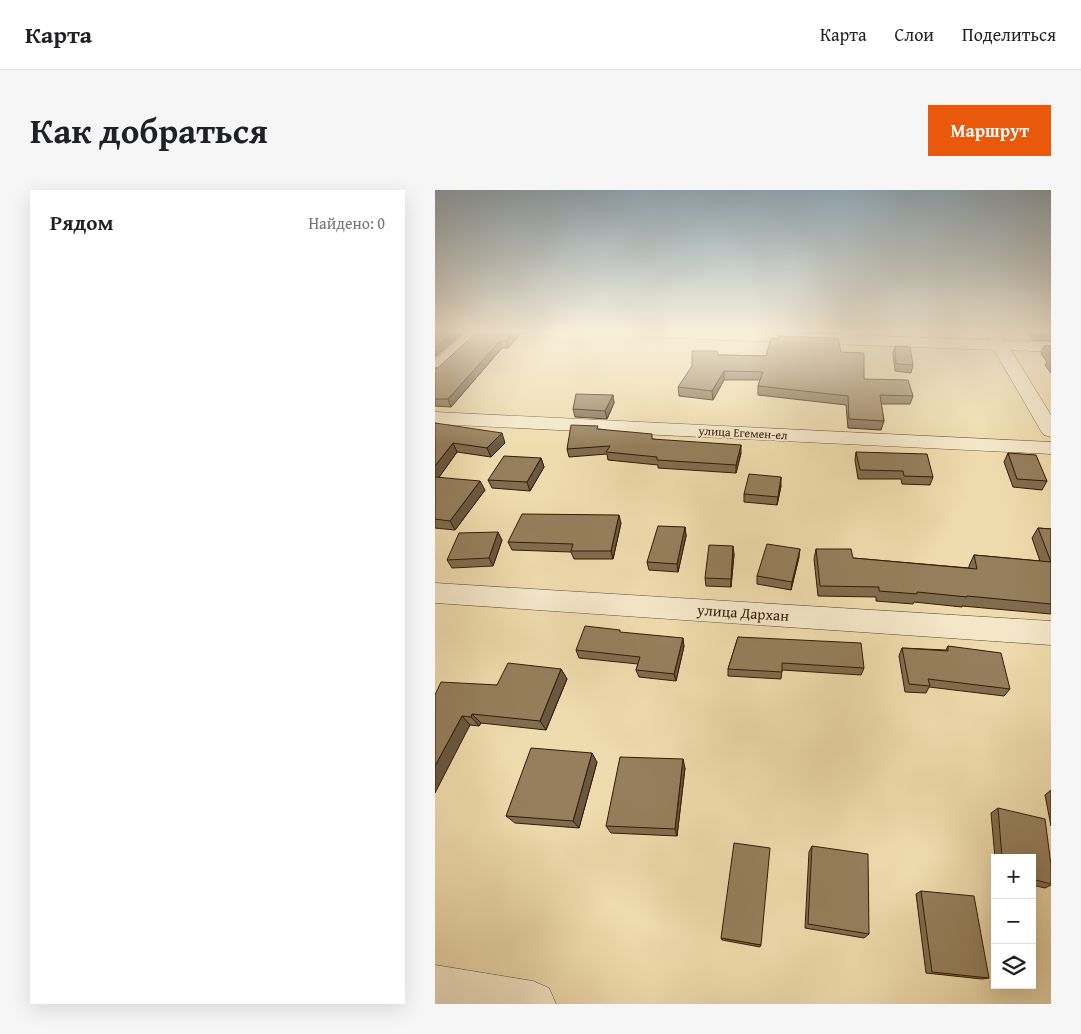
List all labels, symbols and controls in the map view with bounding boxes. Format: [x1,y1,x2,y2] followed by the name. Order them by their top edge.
[25,17,92,52] text: Карта
[820,21,867,48] text: Карта
[895,21,934,48] text: Слои
[962,21,1056,48] text: Поделиться
[30,105,268,156] text: Как добраться
[928,105,1051,156] button: Маршрут
[50,207,113,238] text: Рядом
[308,211,385,235] text: Найдено: 0
[697,422,788,443] street label: улица Егемен-ел
[695,599,790,626] street label: улица Дархан
[991,854,1036,989] map controls
[991,854,1036,899] button: +
[991,899,1036,944] button: −
[991,944,1036,989] button: layers

